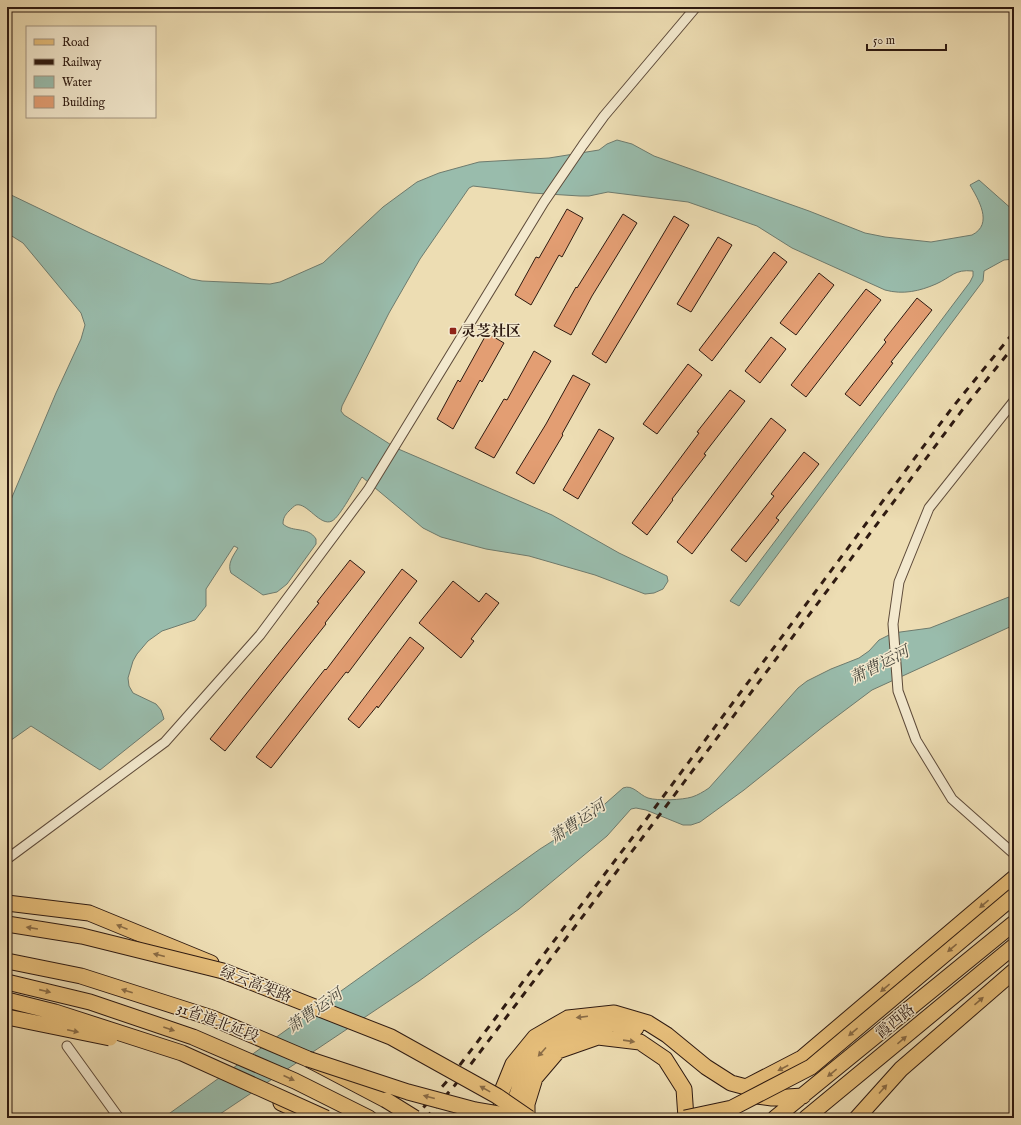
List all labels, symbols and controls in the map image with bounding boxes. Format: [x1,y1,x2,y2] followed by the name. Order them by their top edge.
[26,26,156,118] legend
[867,26,946,52] scale bar
[873,33,895,48] text: 50 m
[62,35,90,50] text: Road
[62,55,101,70] text: Railway
[62,75,93,90] text: Water
[62,95,106,110] text: Building
[461,322,521,341] place label: 灵芝社区
[448,326,458,336] marker: 灵芝社区
[847,641,916,689] water label: 萧曹运河
[546,795,613,849] water label: 萧曹运河
[979,899,990,908] one-way arrow
[117,924,128,930] one-way arrow
[26,925,38,931] one-way arrow
[947,943,958,952] one-way arrow
[153,951,165,957] one-way arrow
[217,962,294,1007] street label: 绿云高架路
[283,983,350,1038] water label: 萧曹运河
[880,983,891,992] one-way arrow
[39,988,51,994] one-way arrow
[121,988,133,994] one-way arrow
[974,997,984,1006] one-way arrow
[174,998,261,1047] street label: 31省道北延段
[872,1000,919,1043] street label: 霞西路
[576,1014,588,1020] one-way arrow
[164,1026,176,1032] one-way arrow
[848,1027,858,1037] one-way arrow
[66,1028,79,1034] one-way arrow
[896,1036,907,1045] one-way arrow
[623,1038,636,1044] one-way arrow
[537,1047,546,1057] one-way arrow
[778,1065,789,1071] one-way arrow
[827,1068,838,1077] one-way arrow
[284,1076,296,1082] one-way arrow
[878,1084,888,1094] one-way arrow
[479,1085,491,1092] one-way arrow
[423,1094,435,1100] one-way arrow

